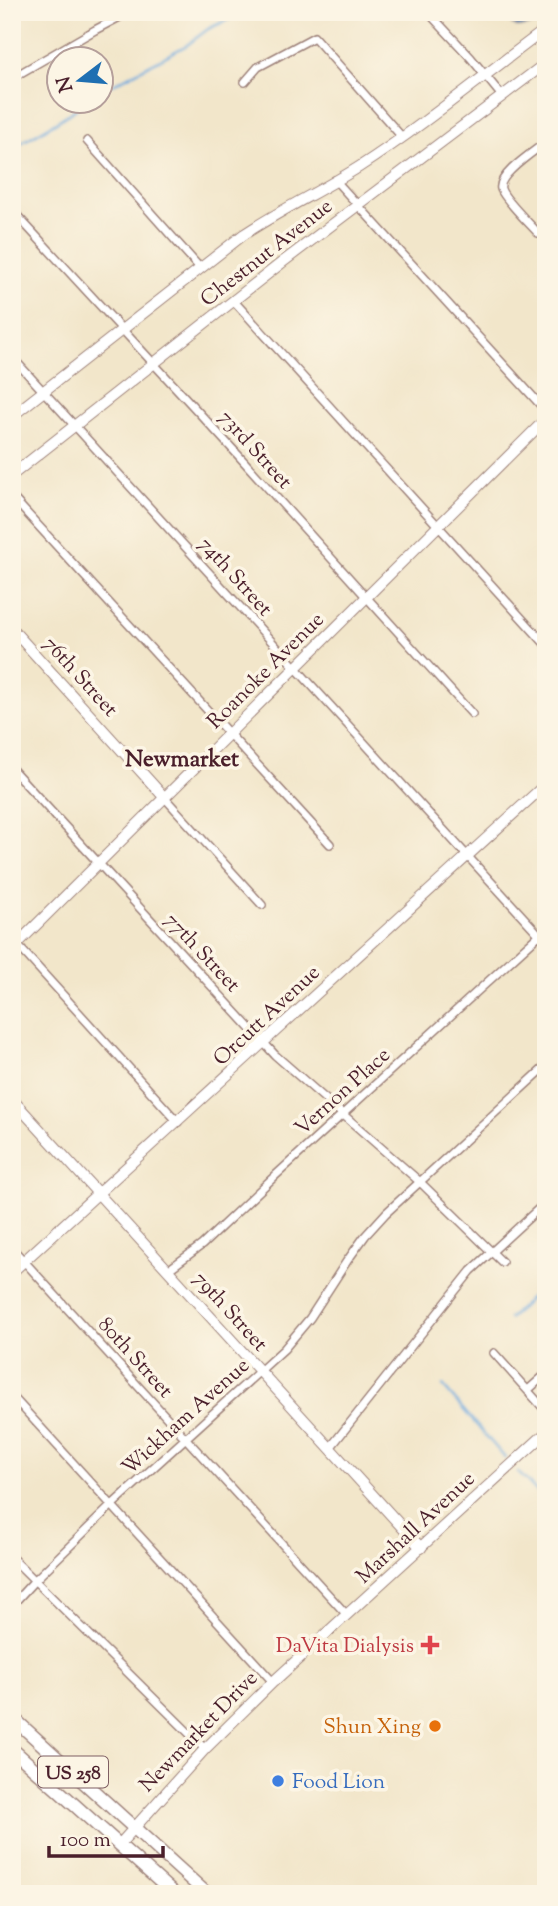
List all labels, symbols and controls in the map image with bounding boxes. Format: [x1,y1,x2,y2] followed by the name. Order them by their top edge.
[46,46,116,116] north arrow
[51,73,81,95] text: N
[195,192,340,315] street label: Chestnut Avenue
[211,404,298,497] street label: 73rd Street
[191,531,278,624] street label: 74th Street
[201,606,332,737] street label: Roanoke Avenue
[35,630,124,724] street label: 76th Street
[125,744,239,777] district label: Newmarket
[157,907,246,1000] street label: 77th Street
[207,959,327,1074] street label: Orcutt Avenue
[289,1041,398,1144] street label: Vernon Place
[185,1266,274,1359] street label: 79th Street
[90,1311,179,1405] street label: 80th Street
[116,1352,257,1483] street label: Wickham Avenue
[350,1465,483,1592] street label: Marshall Avenue
[276,1632,414,1662] place label: DaVita Dialysis
[420,1635,440,1655] marker: DaVita Dialysis
[133,1665,265,1800] street label: Newmarket Drive
[323,1713,421,1743] place label: Shun Xing
[427,1718,443,1734] marker: Shun Xing
[38,1756,108,1788] road number: US 258
[292,1768,385,1798] place label: Food Lion
[270,1773,286,1789] marker: Food Lion
[49,1815,163,1859] scale bar
[60,1826,111,1856] text: 100 m

